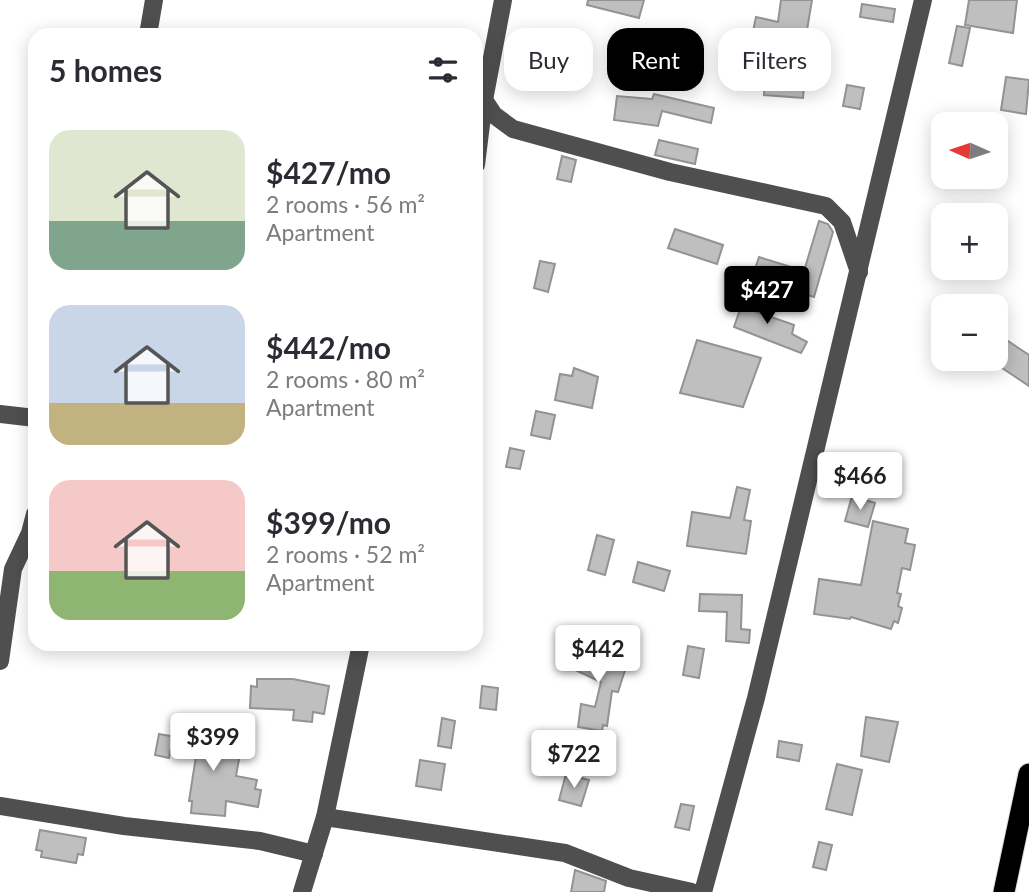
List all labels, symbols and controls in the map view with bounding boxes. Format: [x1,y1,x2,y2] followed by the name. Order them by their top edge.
[504,28,593,91] chip: Buy
[607,28,704,91] chip: Rent
[718,28,831,91] chip: Filters
[424,51,462,89] icon: filters
[49,52,162,88] text: 5 homes
[931,112,1008,189] north arrow
[931,112,1008,371] map controls
[266,154,391,190] text: $427/mo
[105,158,189,242] icon: home
[266,190,425,218] text: 2 rooms · 56 m²
[931,203,1008,280] button: +
[266,218,374,246] text: Apartment
[726,266,808,326] pin: $427
[740,275,794,303] text: $427
[931,294,1008,371] button: −
[266,329,391,365] text: $442/mo
[105,333,189,417] icon: home
[266,365,425,393] text: 2 rooms · 80 m²
[266,393,374,421] text: Apartment
[819,452,901,512] pin: $466
[833,461,887,489] text: $466
[266,504,391,540] text: $399/mo
[105,508,189,592] icon: home
[266,540,425,568] text: 2 rooms · 52 m²
[266,568,374,596] text: Apartment
[557,626,639,685] pin: $442
[571,634,625,662] text: $442
[172,714,254,773] pin: $399
[186,722,240,750] text: $399
[533,730,615,790] pin: $722
[547,739,601,767] text: $722

